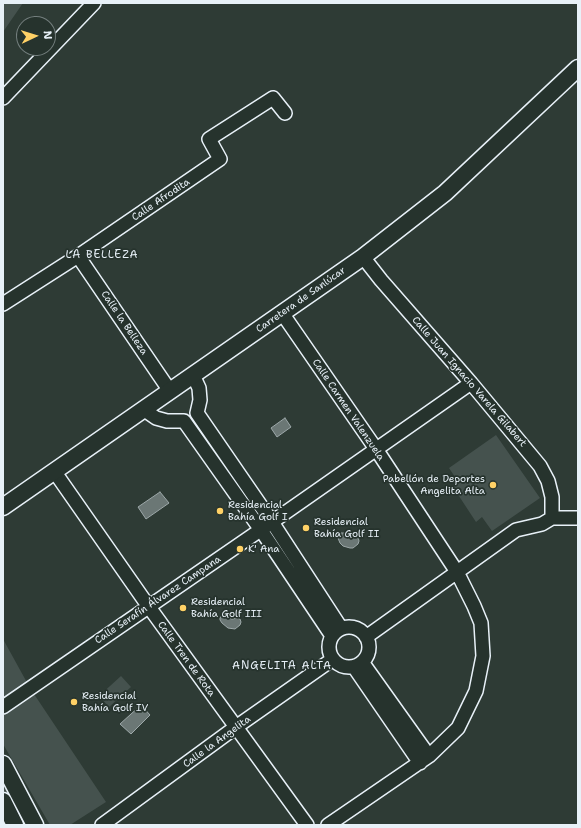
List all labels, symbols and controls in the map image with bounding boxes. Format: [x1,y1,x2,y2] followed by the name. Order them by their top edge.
[16,16,56,56] north arrow
[40,30,55,40] text: N
[130,176,192,224] street label: Calle Afrodita
[65,248,139,262] district label: LA BELLEZA
[254,264,348,336] street label: Carretera de Sanlúcar
[98,289,150,357] street label: Calle la Belleza
[409,314,529,450] street label: Calle Juan Ignacio Varela Gilabert
[309,357,387,463] street label: Calle Carmen Valenzuela
[383,473,485,496] place label: Pabellón de Deportes Angelita Alta
[488,480,498,490] marker: Pabellón de Deportes Angelita Alta
[228,499,288,522] place label: Residencial Bahía Golf I
[215,506,225,516] marker: Residencial Bahía Golf I
[314,516,379,540] place label: Residencial Bahía Golf II
[301,523,311,533] marker: Residencial Bahía Golf II
[248,543,280,555] place label: K' Ana
[235,544,245,554] marker: K' Ana
[93,553,223,647] street label: Calle Serafín Álvarez Campana
[191,596,262,620] place label: Residencial Bahía Golf III
[178,603,188,613] marker: Residencial Bahía Golf III
[155,619,217,699] street label: Calle Tren de Rota
[232,659,332,673] district label: ANGELITA ALTA
[82,690,148,714] place label: Residencial Bahía Golf IV
[69,697,79,707] marker: Residencial Bahía Golf IV
[181,713,253,771] street label: Calle la Angelita

